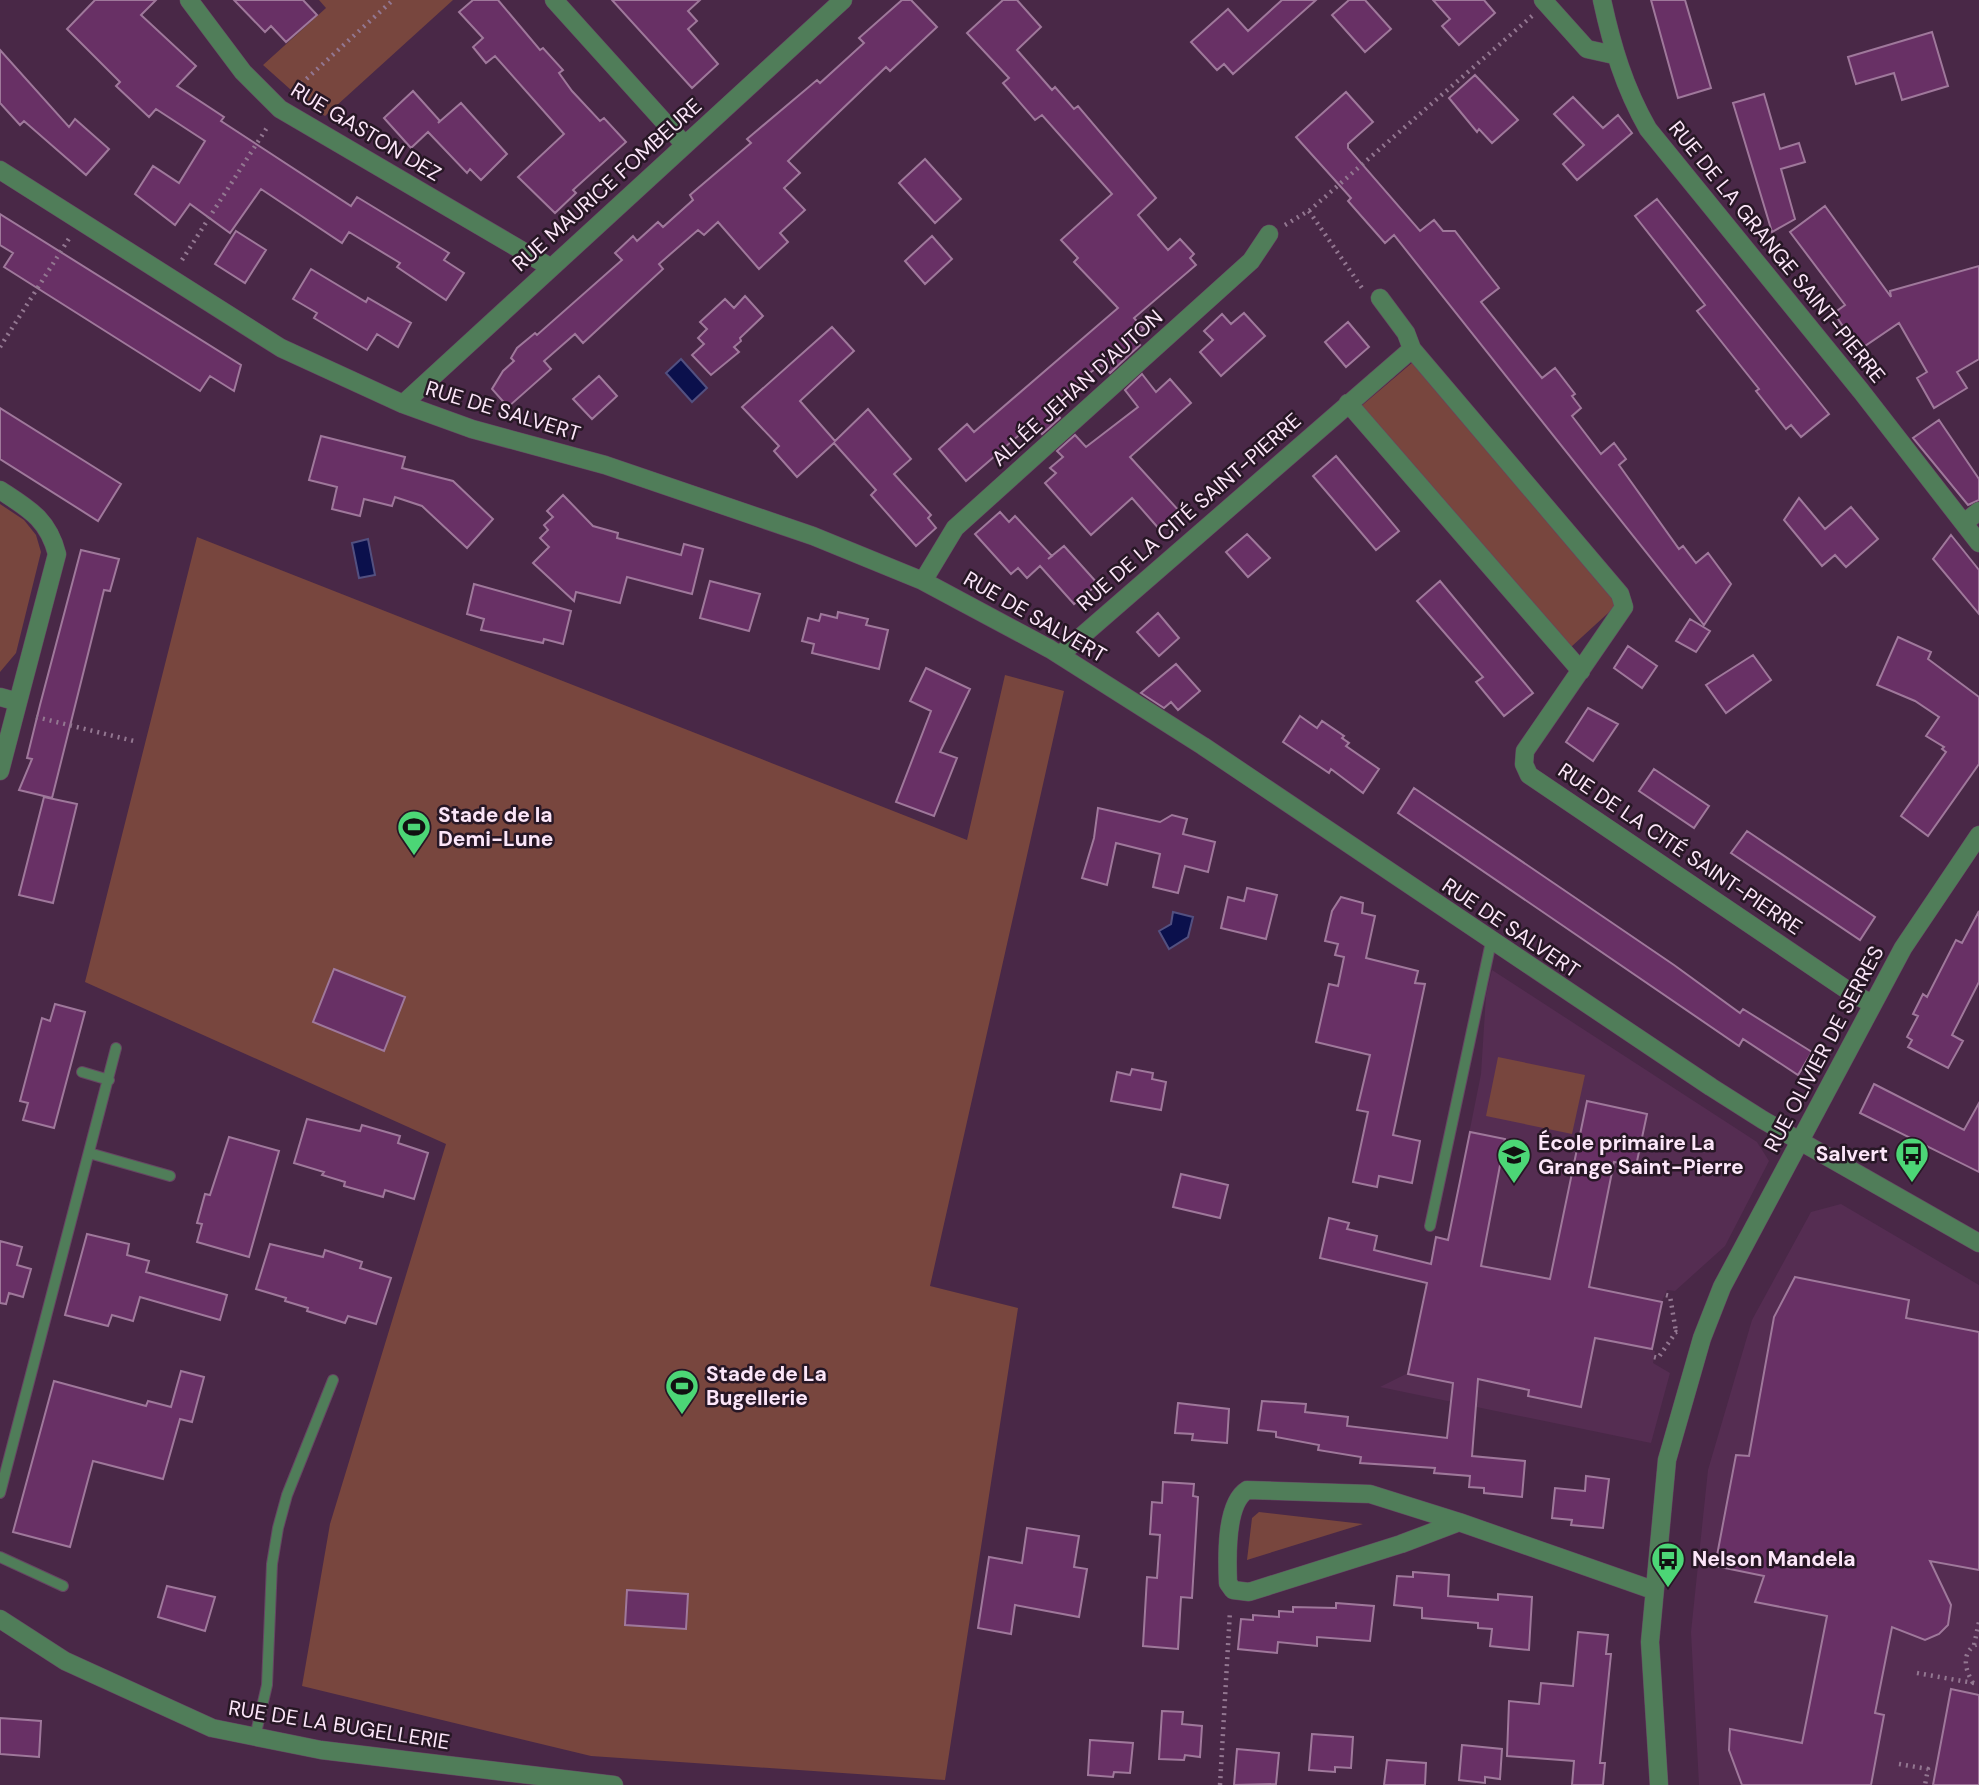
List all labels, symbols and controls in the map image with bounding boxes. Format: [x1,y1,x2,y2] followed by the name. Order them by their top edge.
[286,76,446,188] street label: RUE GASTON DEZ
[506,92,708,278] street label: RUE MAURICE FOMBEURE
[1662,115,1892,389] street label: RUE DE LA GRANGE SAINT-PIERRE
[985,303,1169,473] street label: ALLÉE JEHAN D'AUTON
[422,374,584,448] street label: RUE DE SALVERT
[1071,407,1307,617] street label: RUE DE LA CITÉ SAINT-PIERRE
[959,565,1112,669] street label: RUE DE SALVERT
[1552,757,1808,941] street label: RUE DE LA CITÉ SAINT-PIERRE
[438,801,553,853] place label: Stade de la Demi-Lune
[395,808,433,857] sports icon: Stade de la Demi-Lune
[1437,872,1586,985] street label: RUE DE SALVERT
[1758,941,1890,1157] street label: RUE OLIVIER DE SERRES
[1538,1129,1744,1181] place label: École primaire La Grange Saint-Pierre
[1893,1135,1931,1184] bus stop icon: Salvert
[1495,1136,1533,1185] school or university icon: École primaire La Grange Saint-Pierre
[1816,1140,1888,1168] place label: Salvert
[706,1360,827,1412] place label: Stade de La Bugellerie
[663,1367,701,1416] sports icon: Stade de La Bugellerie
[1649,1540,1687,1589] bus stop icon: Nelson Mandela
[1692,1545,1856,1573] place label: Nelson Mandela
[226,1694,452,1756] street label: RUE DE LA BUGELLERIE

